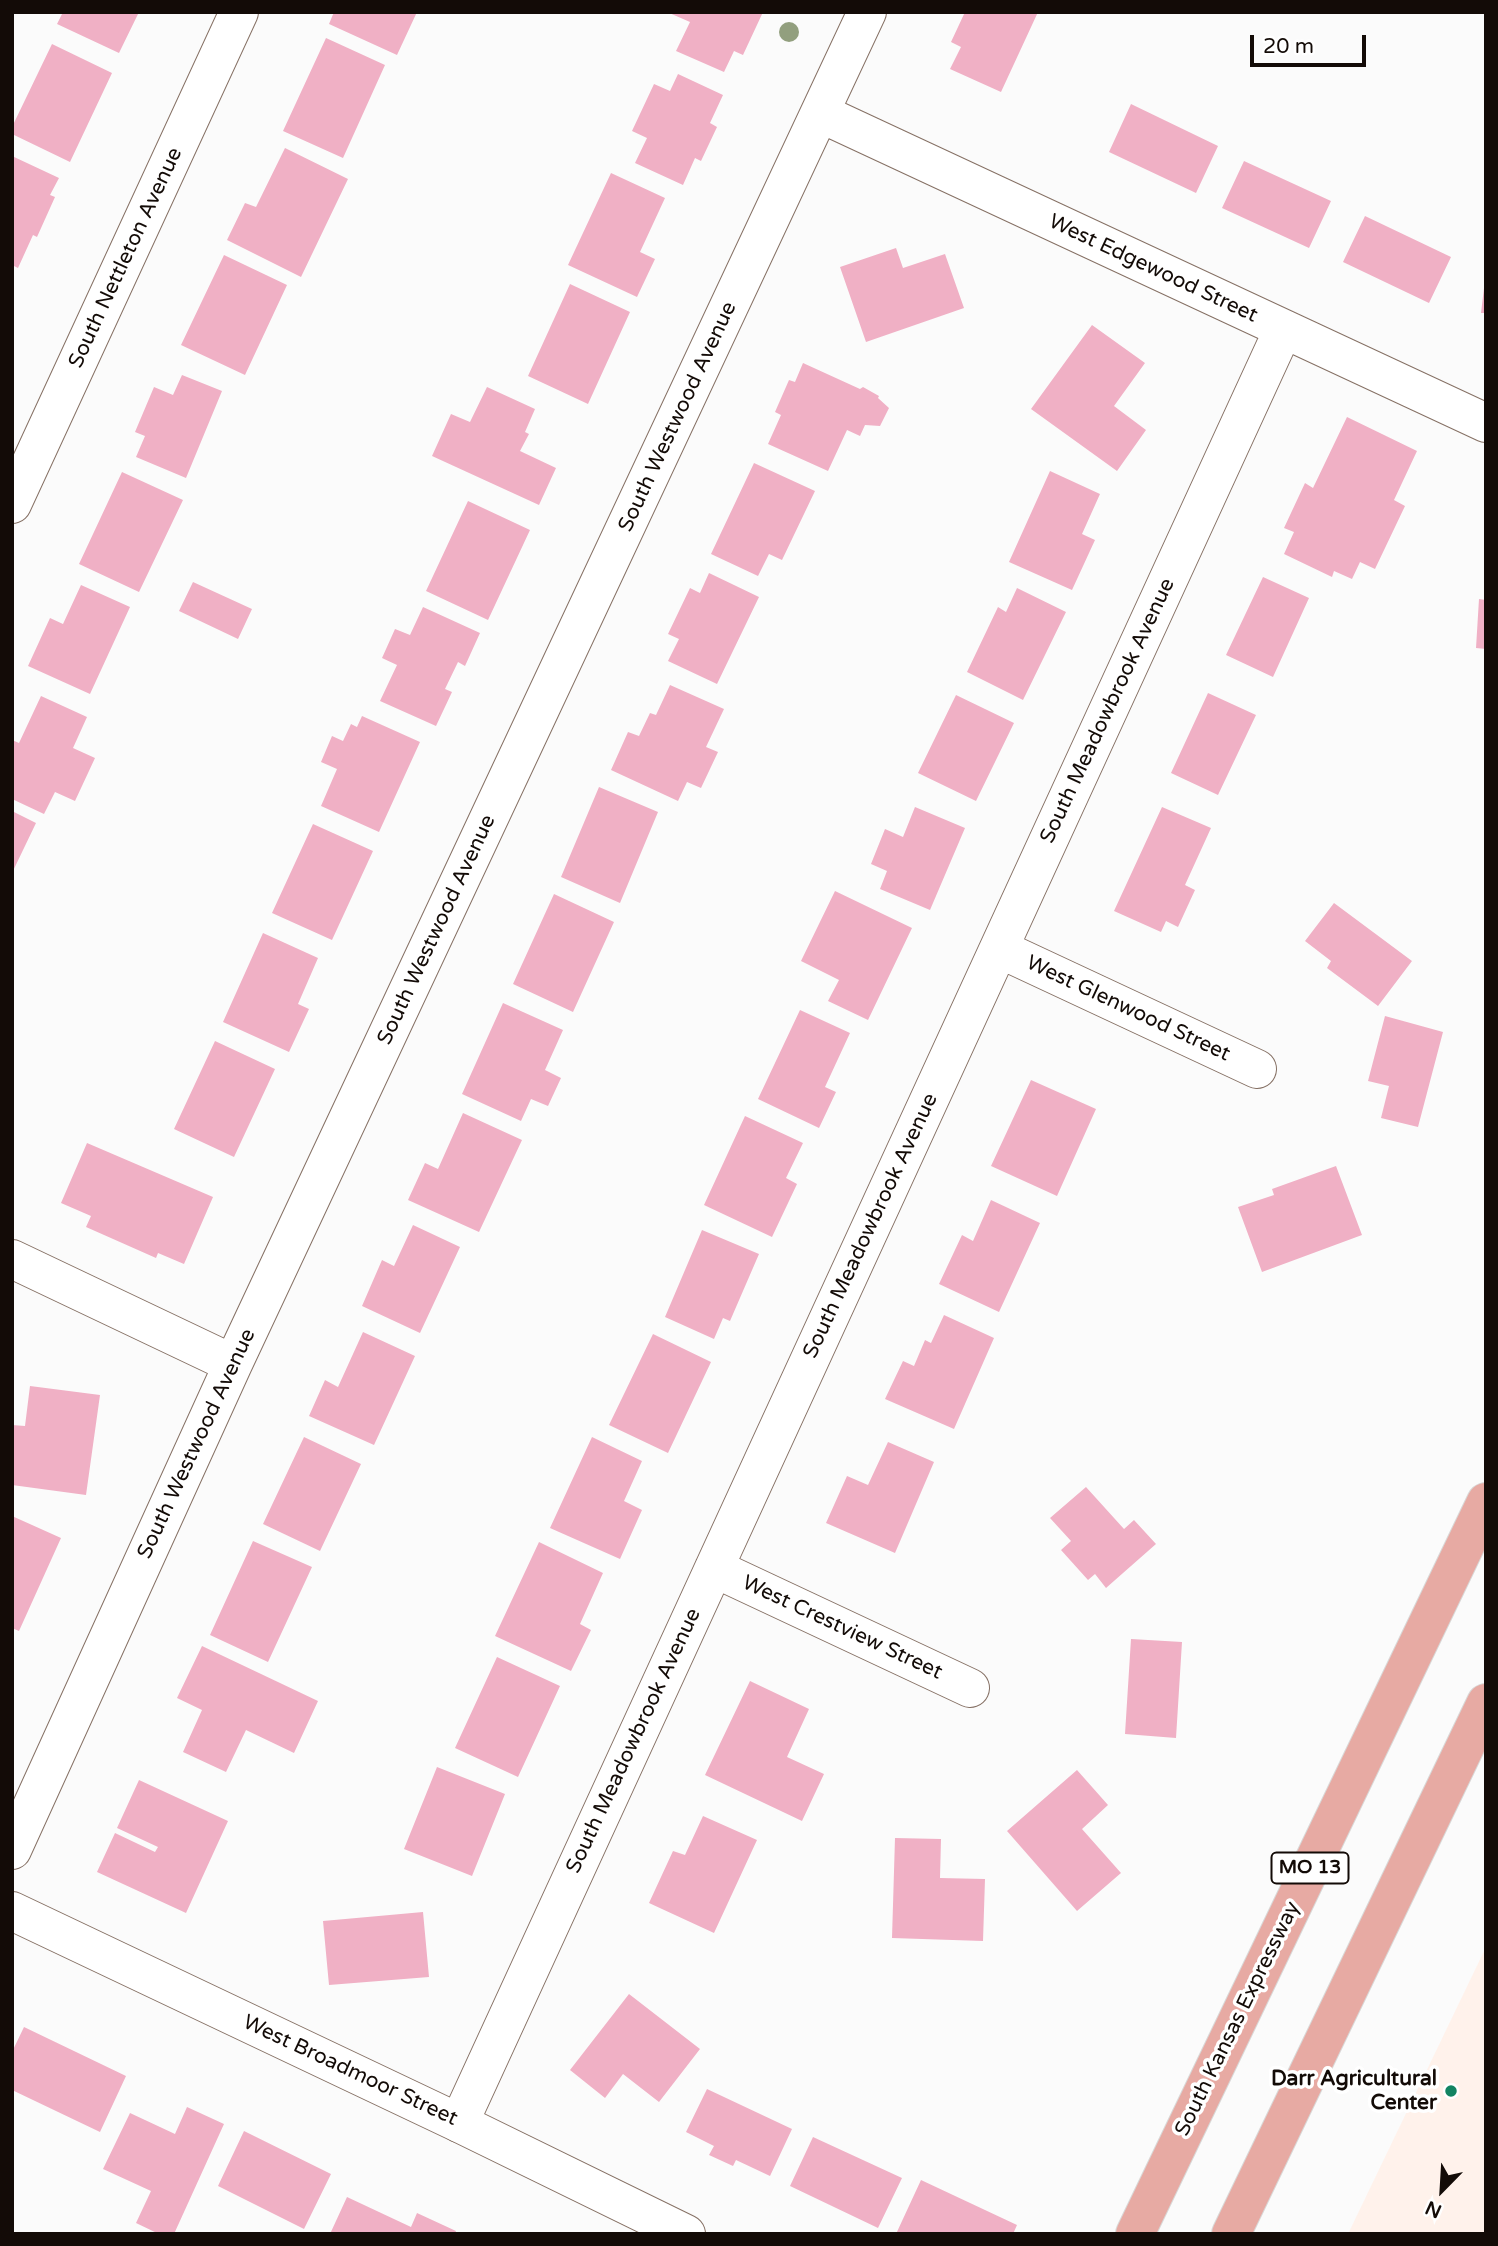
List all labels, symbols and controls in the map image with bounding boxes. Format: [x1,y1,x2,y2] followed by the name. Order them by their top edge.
[1253,21,1368,65] scale bar
[1263,34,1314,59] text: 20 m
[64,144,188,372] street label: South Nettleton Avenue
[1044,209,1262,329] street label: West Edgewood Street
[614,298,742,536] street label: South Westwood Avenue
[1035,574,1181,848] street label: South Meadowbrook Avenue
[373,811,501,1049] street label: South Westwood Avenue
[1022,951,1234,1067] street label: West Glenwood Street
[798,1089,944,1363] street label: South Meadowbrook Avenue
[133,1325,261,1563] street label: South Westwood Avenue
[738,1571,946,1685] street label: West Crestview Street
[561,1604,707,1878] street label: South Meadowbrook Avenue
[1272,1852,1348,1884] road number: MO 13
[1170,1898,1306,2140] street label: South Kansas Expressway
[239,2010,461,2132] street label: West Broadmoor Street
[1271,2066,1437,2116] place label: Darr Agricultural Center
[1443,2083,1459,2099] marker: Darr Agricultural Center
[1407,2155,1477,2225] north arrow
[1422,2196,1445,2222] text: N

